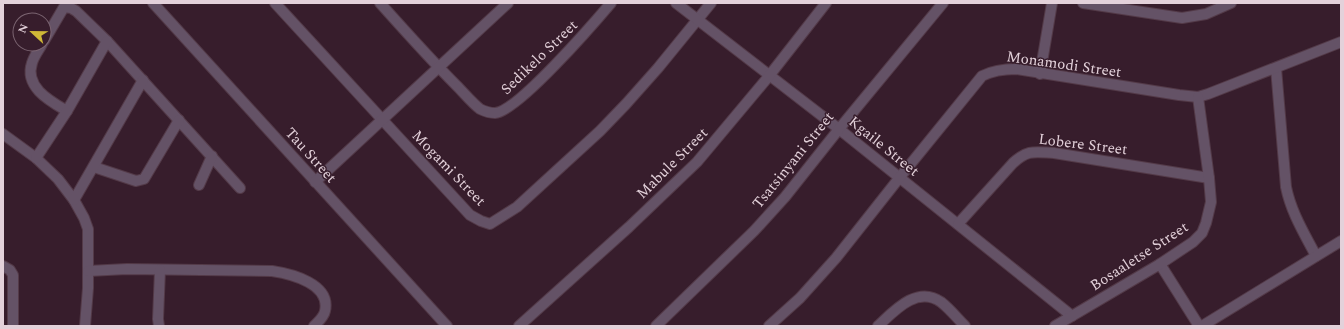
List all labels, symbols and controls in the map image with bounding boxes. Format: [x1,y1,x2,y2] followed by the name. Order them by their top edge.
[12,12,52,52] north arrow
[496,15,583,100] street label: Sedikelo Street
[14,21,33,36] text: N
[1005,45,1123,84] street label: Monamodi Street
[747,107,840,214] street label: Tsatsinyani Street
[843,111,924,182] street label: Kgaile Street
[279,122,342,188] street label: Tau Street
[631,122,713,204] street label: Mabule Street
[406,125,491,212] street label: Mogami Street
[1037,128,1129,161] street label: Lobere Street
[1086,216,1193,297] street label: Bosaaletse Street

